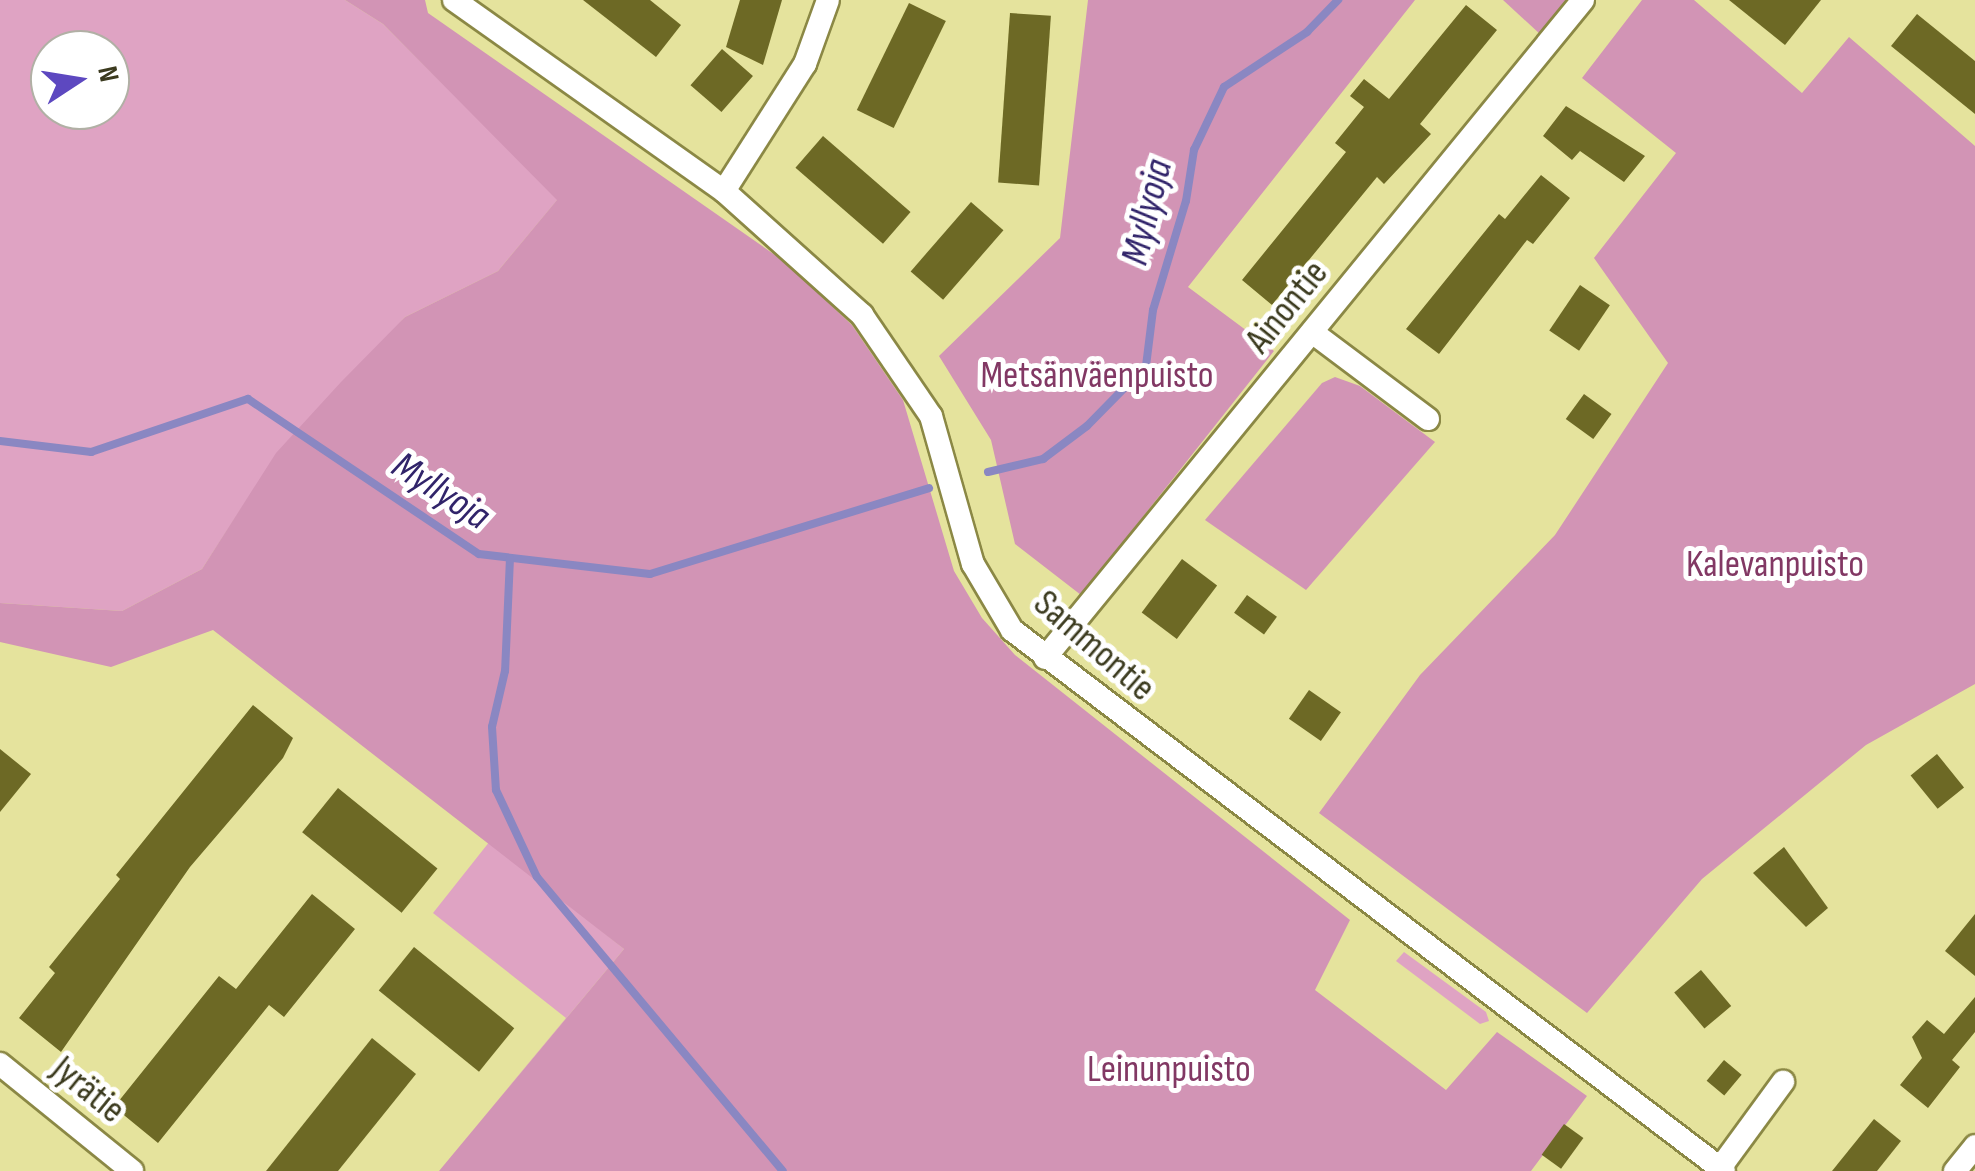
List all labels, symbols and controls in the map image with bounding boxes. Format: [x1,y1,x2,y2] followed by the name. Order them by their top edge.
[30,30,130,130] north arrow
[90,63,126,85] text: N
[1111,154,1183,270] water label: Myllyoja
[1236,252,1338,362] street label: Ainontie
[980,353,1214,399] park label: Metsänväenpuisto
[383,442,499,540] water label: Myllyoja
[1686,542,1864,588] park label: Kalevanpuisto
[1024,581,1164,711] street label: Sammontie
[42,1047,134,1133] street label: Jyrätie
[1087,1047,1251,1093] park label: Leinunpuisto

